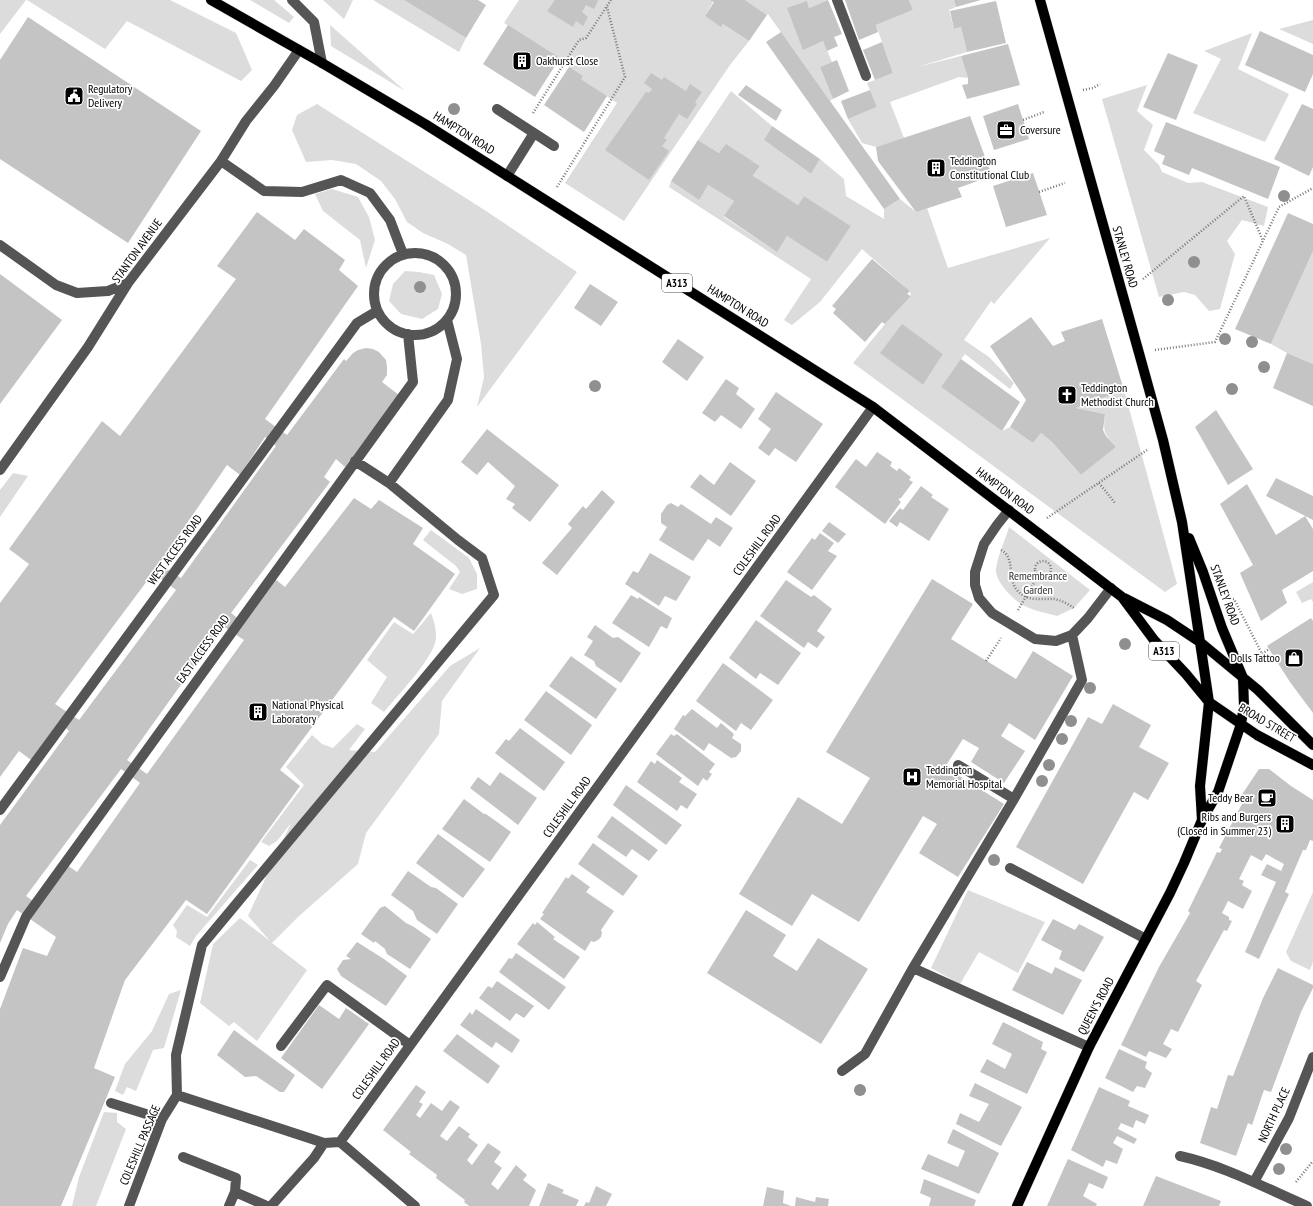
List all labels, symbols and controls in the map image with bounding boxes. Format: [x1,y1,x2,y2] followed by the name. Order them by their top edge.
[511,50,533,72] building icon: Oakhurst Close
[536,53,598,68] place label: Oakhurst Close
[88,81,133,110] place label: Regulatory Delivery
[63,85,85,107] public building icon: Regulatory Delivery
[431,108,498,157] street label: HAMPTON ROAD
[995,119,1017,141] office icon: Coversure
[1020,122,1061,137] place label: Coversure
[950,153,1029,182] place label: Teddington Constitutional Club
[925,157,947,179] building icon: Teddington Constitutional Club
[108,216,165,286] street label: STANTON AVENUE
[1110,224,1141,290] street label: STANLEY ROAD
[662,274,692,292] road number: A313
[705,281,772,330] street label: HAMPTON ROAD
[1081,380,1154,409] place label: Teddington Methodist Church
[1056,384,1078,406] church icon: Teddington Methodist Church
[973,464,1037,517] street label: HAMPTON ROAD
[729,511,784,578] street label: COLESHILL ROAD
[144,512,205,588] street label: WEST ACCESS ROAD
[1208,562,1243,627] street label: STANLEY ROAD
[1009,568,1067,597] park label: Remembrance Garden
[173,612,232,686] street label: EAST ACCESS ROAD
[1149,642,1179,660] road number: A313
[1283,647,1305,669] shop icon: Dolls Tattoo
[1231,650,1280,665] place label: Dolls Tattoo
[272,697,344,726] place label: National Physical Laboratory
[1236,700,1299,746] street label: BROAD STREET
[247,701,269,723] building icon: National Physical Laboratory
[926,762,1002,791] place label: Teddington Memorial Hospital
[901,766,923,788] hospital icon: Teddington Memorial Hospital
[539,773,594,840] street label: COLESHILL ROAD
[1256,787,1278,809] cafe icon: Teddy Bear
[1208,790,1254,805] place label: Teddy Bear
[1177,809,1271,838] place label: Ribs and Burgers (Closed in Summer 23)
[1274,813,1296,835] building icon: Ribs and Burgers (Closed in Summer 23)
[1074,974,1117,1037] street label: QUEEN'S ROAD
[348,1035,403,1102] street label: COLESHILL ROAD
[1254,1085,1293,1145] street label: NORTH PLACE
[116,1102,163,1187] street label: COLESHILL PASSAGE

